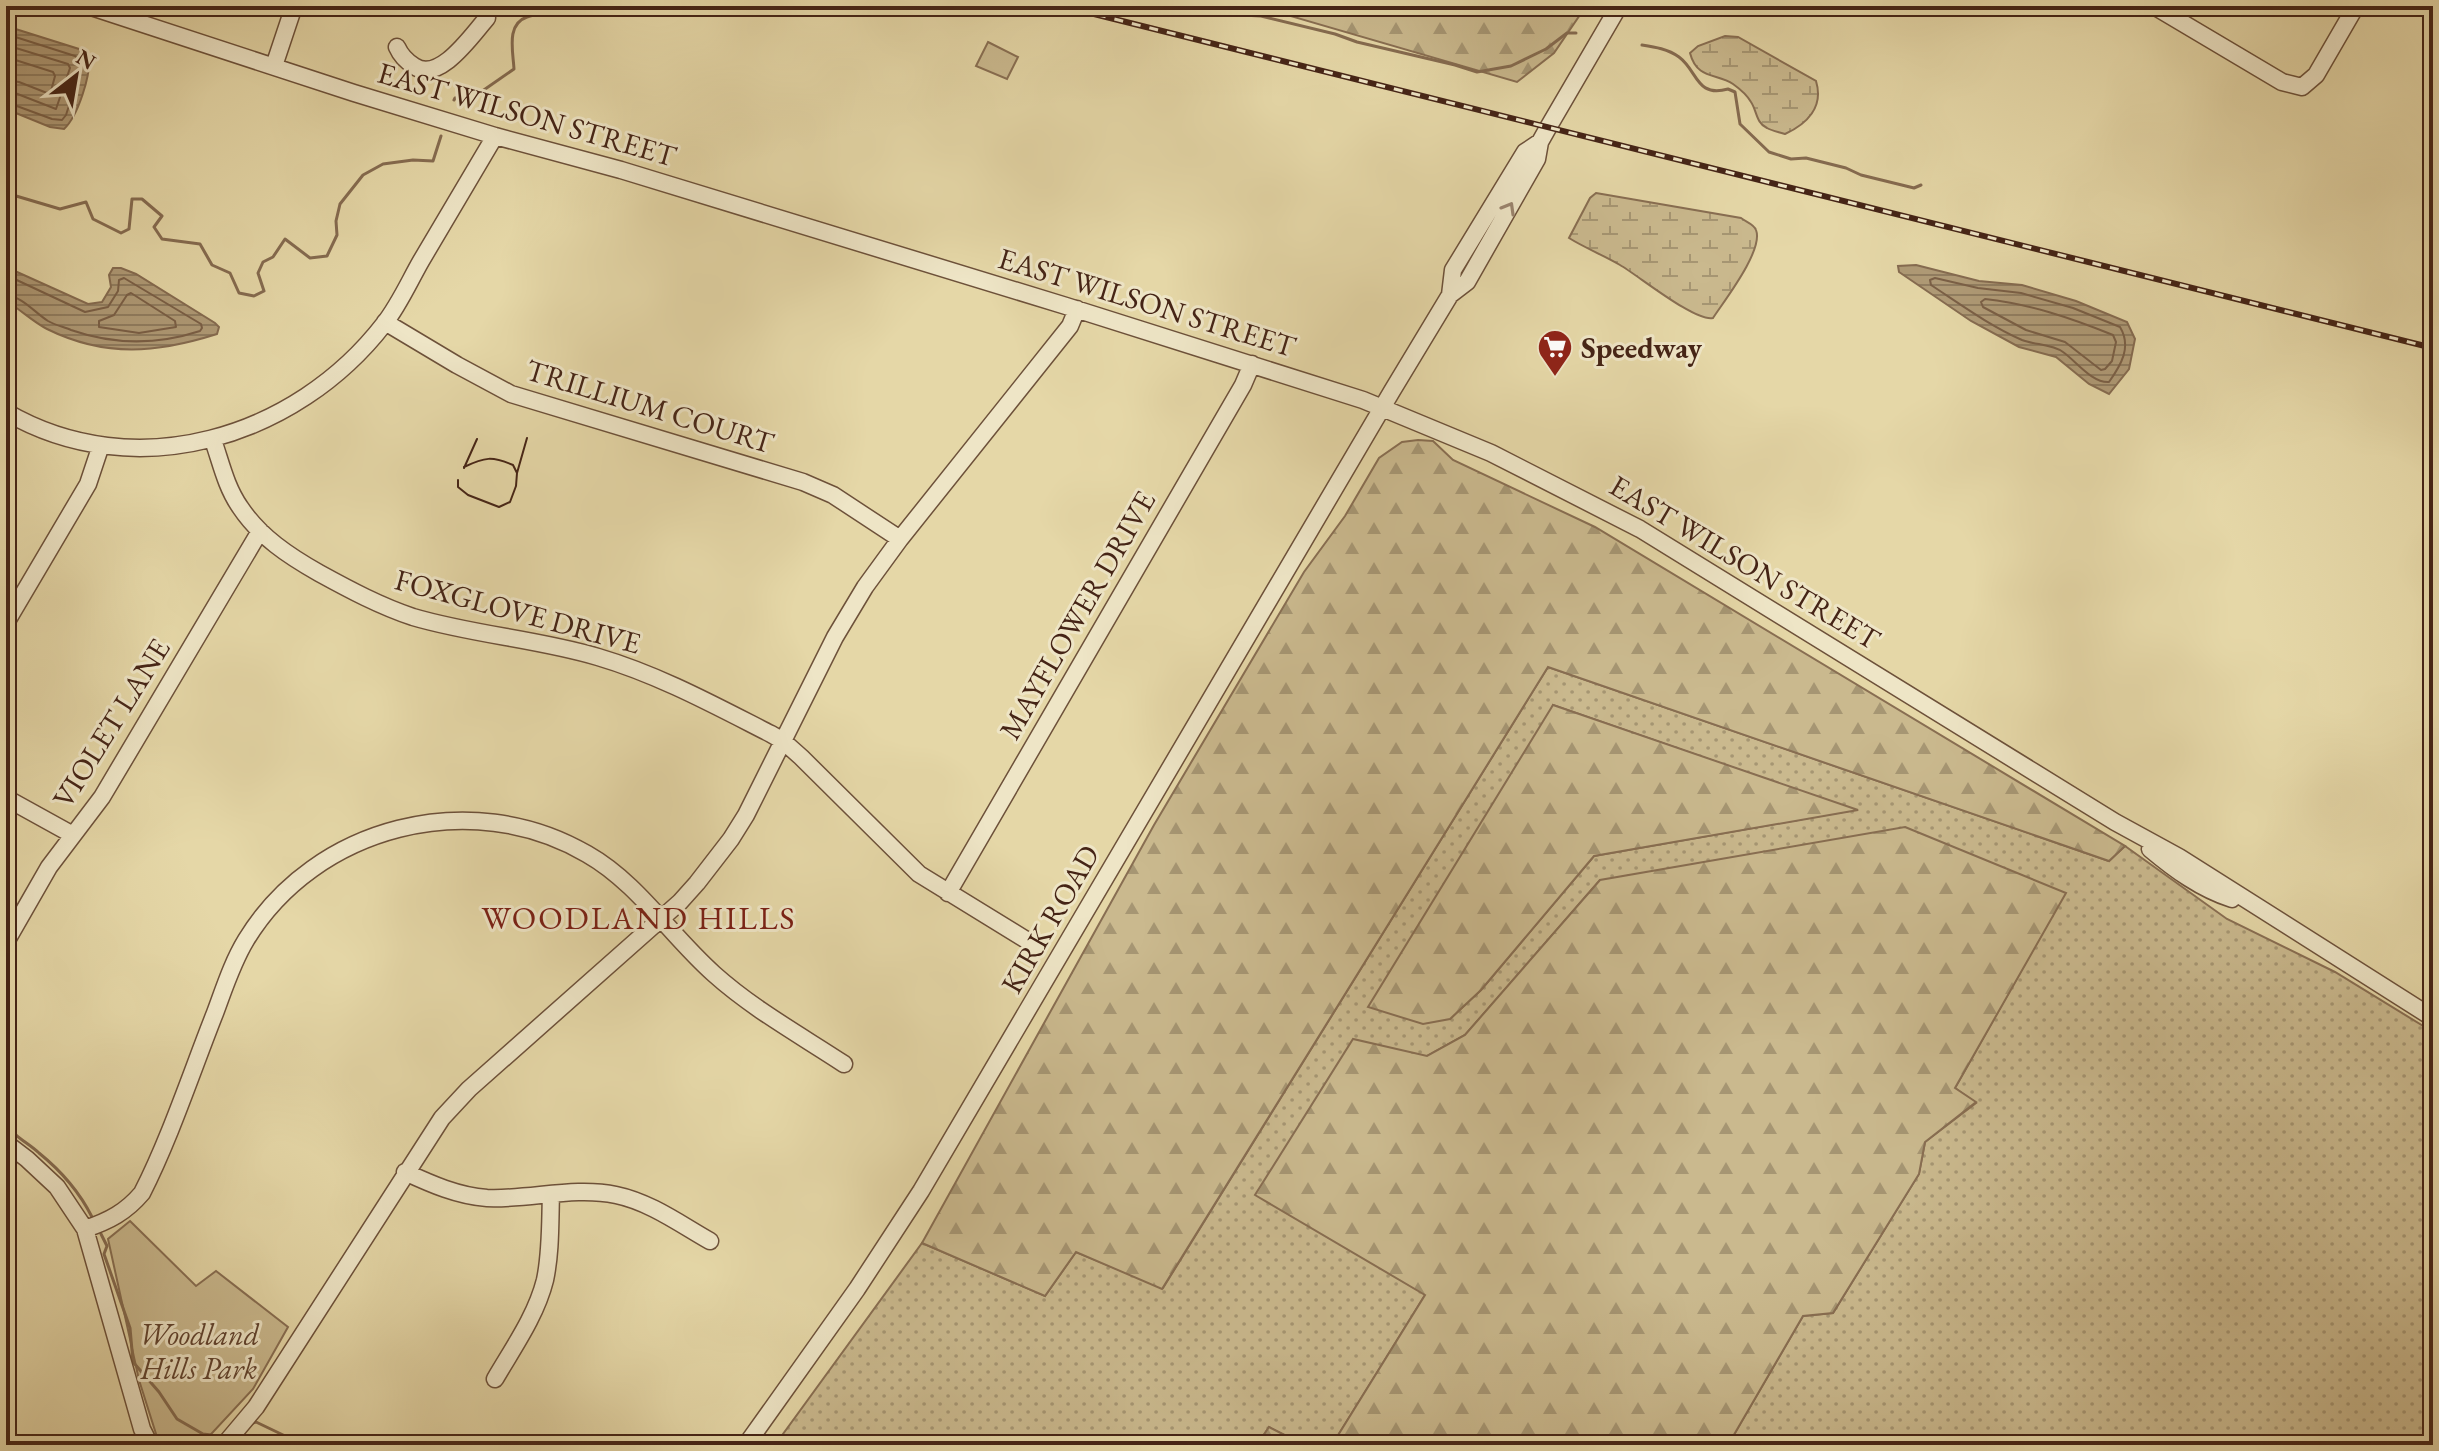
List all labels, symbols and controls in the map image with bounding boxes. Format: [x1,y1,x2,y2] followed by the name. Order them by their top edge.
[36,36,116,116] north arrow
[71,42,101,76] text: N
[373,53,682,176] street label: EAST WILSON STREET
[1499,202,1515,217] one-way arrow
[994,238,1301,366] street label: EAST WILSON STREET
[1536,328,1574,378] supermarket icon: Speedway
[1581,328,1703,367] place label: Speedway
[521,350,779,462] street label: TRILLIUM COURT
[1603,466,1888,659] street label: EAST WILSON STREET
[990,484,1164,746] street label: MAYFLOWER DRIVE
[391,559,645,663] street label: FOXGLOVE DRIVE
[43,631,179,815] street label: VIOLET LANE
[992,838,1108,1000] street label: KIRK ROAD
[482,897,796,939] district label: WOODLAND HILLS
[139,1315,260,1388] park label: Woodland Hills Park

